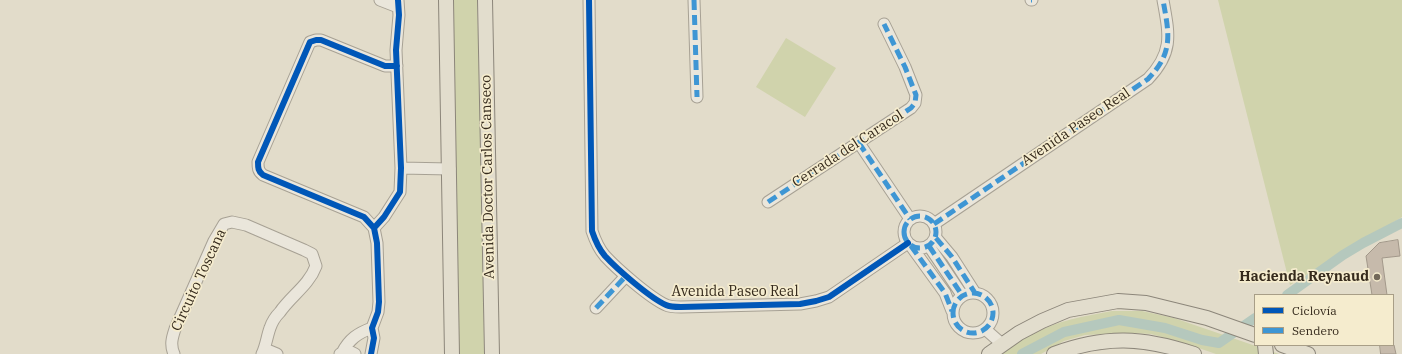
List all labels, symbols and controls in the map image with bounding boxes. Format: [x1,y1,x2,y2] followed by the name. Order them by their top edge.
[478,75,498,279] street label: Avenida Doctor Carlos Canseco
[1019,84,1133,170] street label: Avenida Paseo Real
[789,107,907,191] street label: Cerrada del Caracol
[168,226,230,334] street label: Circuito Toscana
[1239,269,1369,285] place label: Hacienda Reynaud
[1372,272,1382,282] marker: Hacienda Reynaud
[671,284,799,300] street label: Avenida Paseo Real
[1254,294,1394,346] legend
[1292,303,1337,318] text: Ciclovía
[1292,323,1339,338] text: Sendero

